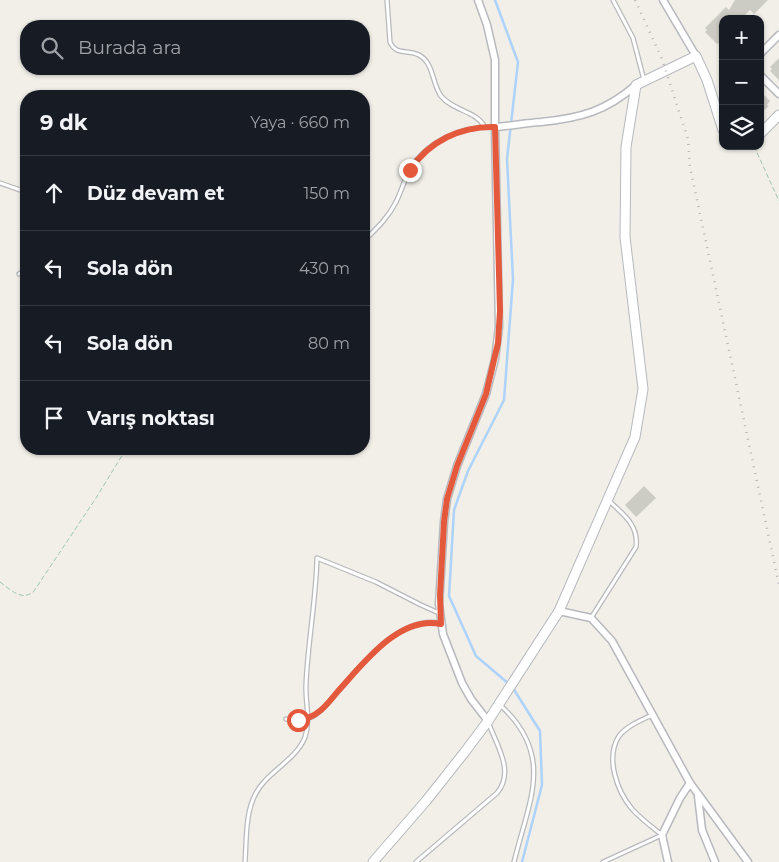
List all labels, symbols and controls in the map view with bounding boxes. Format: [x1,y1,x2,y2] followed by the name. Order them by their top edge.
[719,15,764,150] map controls
[719,15,764,60] button: +
[20,20,370,75] search box
[38,34,66,62] icon: search
[78,36,182,59] text: Burada ara
[719,60,764,105] button: −
[719,105,764,150] button: layers
[40,110,88,135] text: 9 dk
[250,113,350,132] text: Yaya · 660 m
[399,159,422,182] route end
[40,179,68,207] icon: ahead
[87,182,225,205] text: Düz devam et
[303,184,350,203] text: 150 m
[40,254,68,282] icon: left
[87,257,173,280] text: Sola dön
[299,259,350,278] text: 430 m
[40,329,68,357] icon: left
[87,332,173,355] text: Sola dön
[308,334,350,353] text: 80 m
[40,404,68,432] icon: arrive
[87,407,215,430] text: Varış noktası
[287,709,310,732] route start

